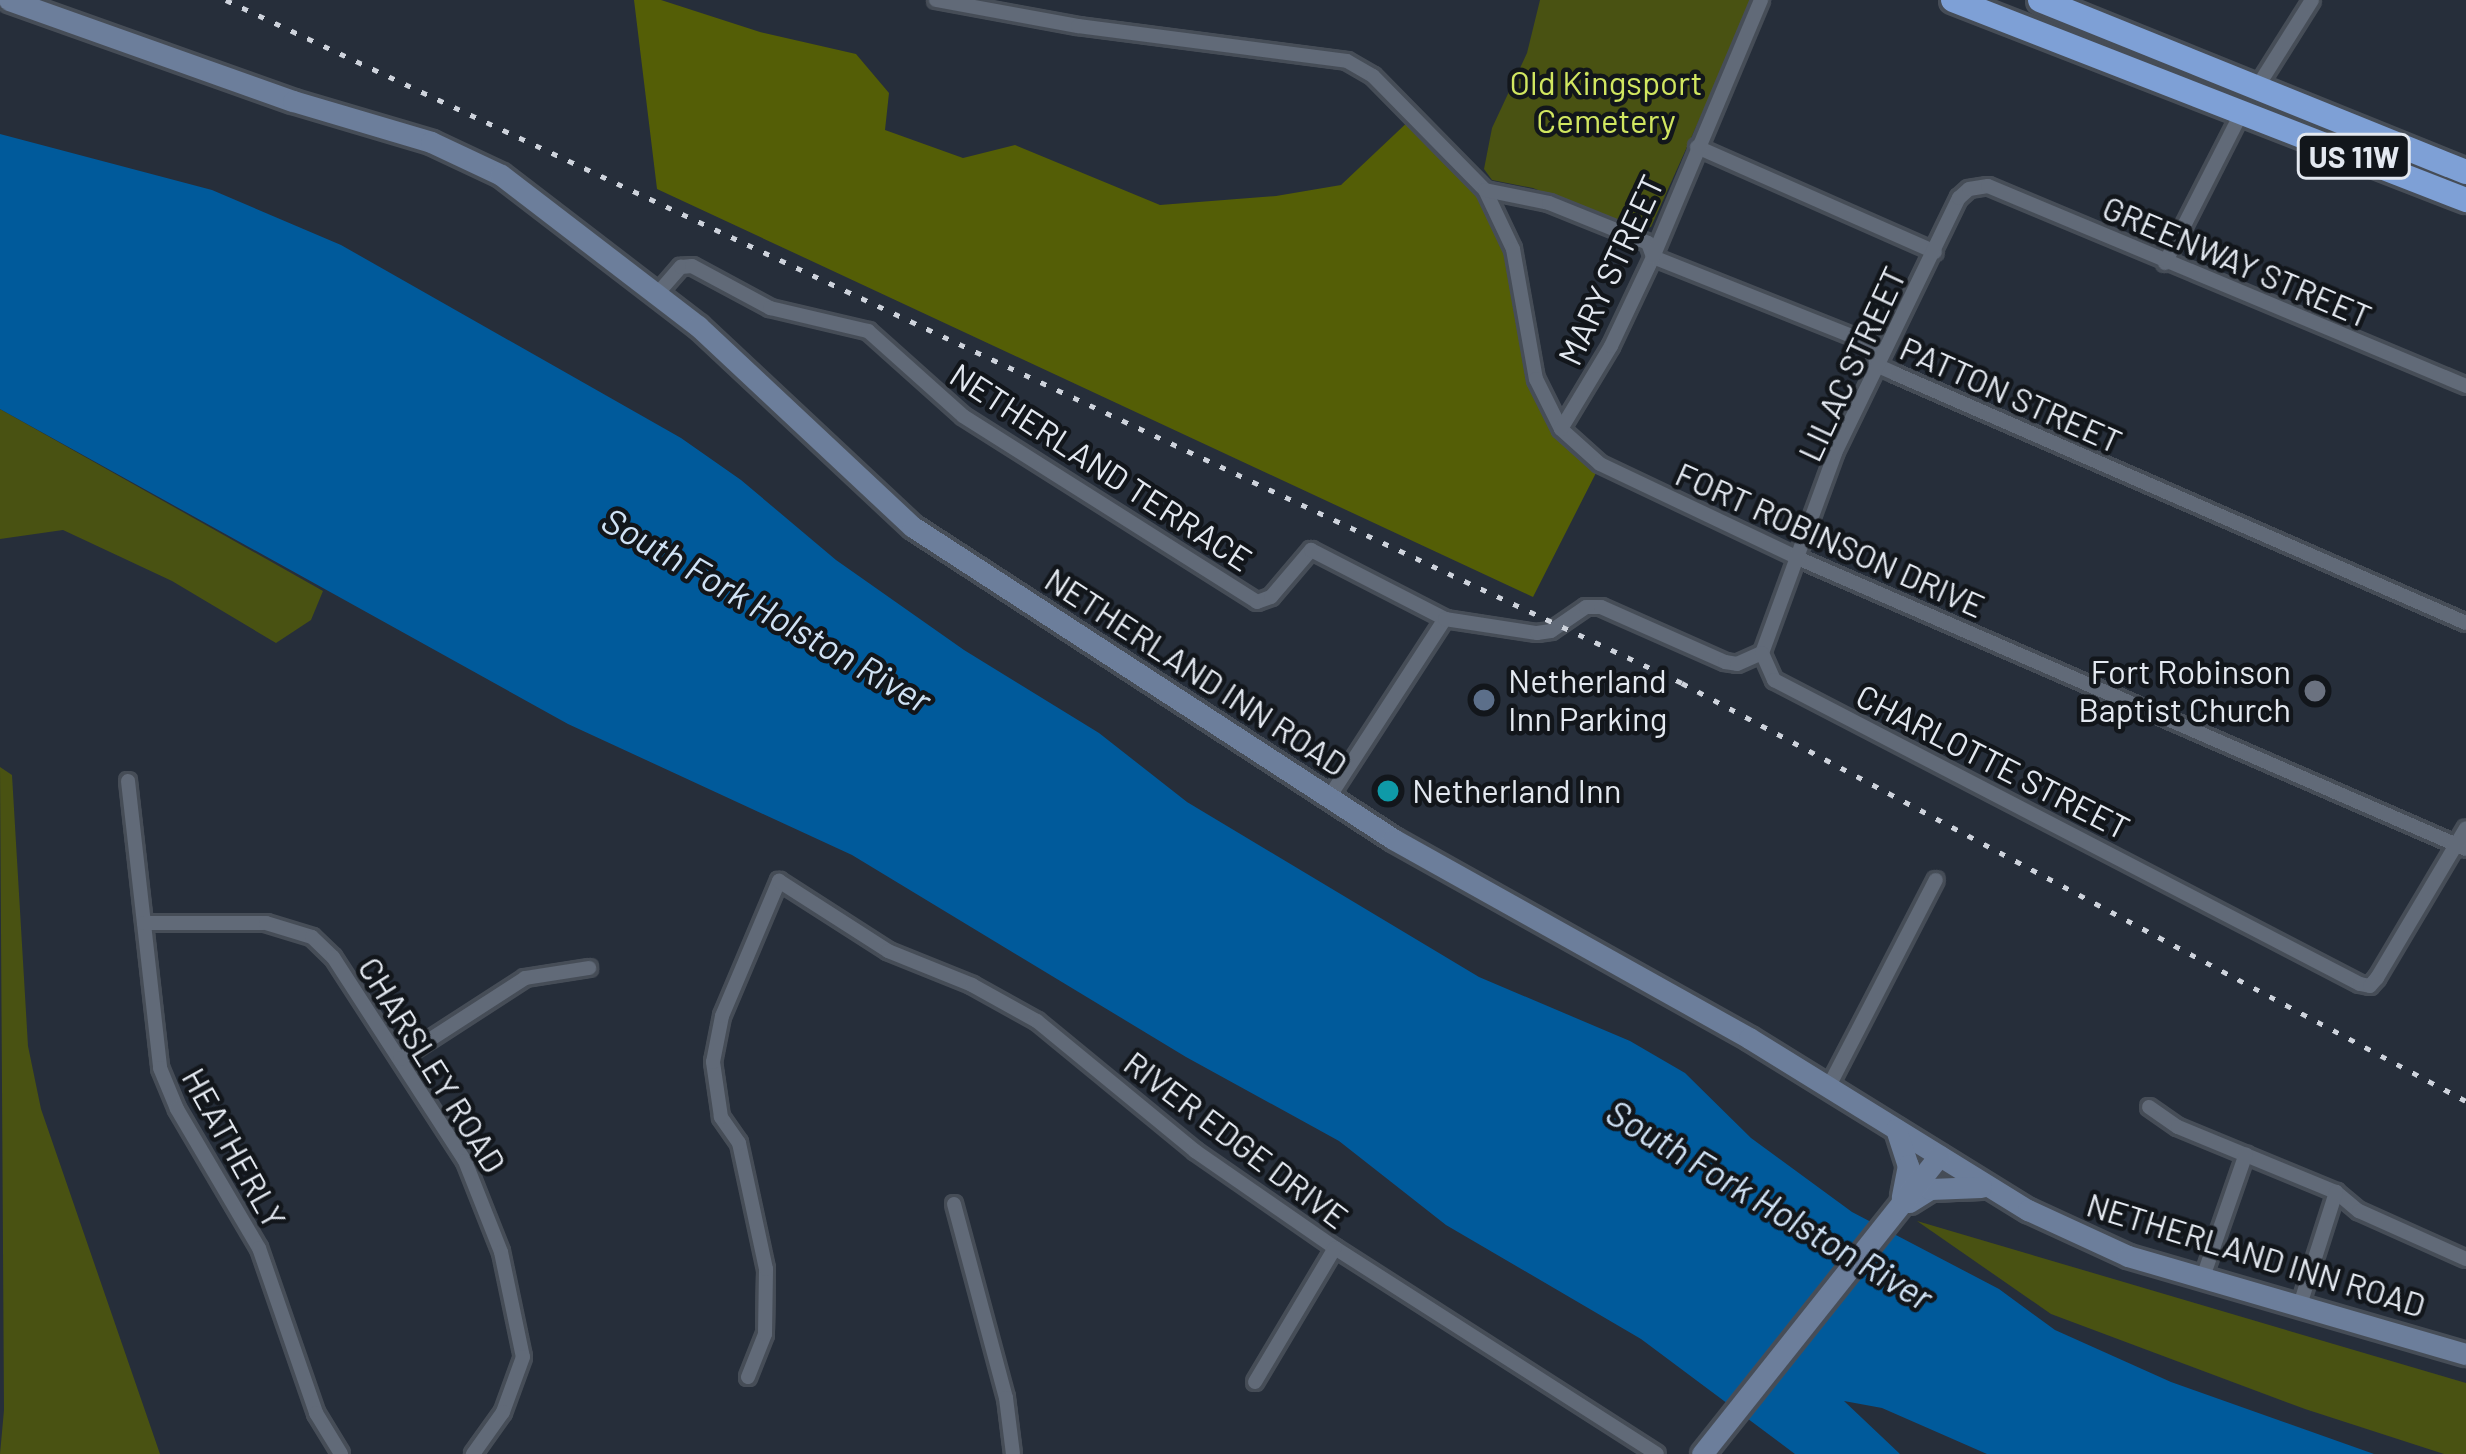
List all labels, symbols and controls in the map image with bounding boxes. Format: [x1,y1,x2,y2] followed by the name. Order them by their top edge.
[1510,63,1702,141] park label: Old Kingsport Cemetery
[2294,132,2414,180] road number: US 11W
[1550,169,1672,371] street label: MARY STREET
[2097,188,2377,336] street label: GREENWAY STREET
[1790,260,1914,468] street label: LILAC STREET
[1894,328,2128,462] street label: PATTON STREET
[943,355,1259,579] street label: NETHERLAND TERRACE
[1670,454,1990,626] street label: FORT ROBINSON DRIVE
[595,497,939,721] water label: South Fork Holston River
[1038,560,1354,784] street label: NETHERLAND INN ROAD
[2078,652,2291,730] place label: Fort Robinson Baptist Church
[1508,661,1667,739] place label: Netherland Inn Parking
[1850,676,2136,848] street label: CHARLOTTE STREET
[2302,678,2328,704] marker: Fort Robinson Baptist Church
[1471,687,1497,713] marker: Netherland Inn Parking
[1412,771,1622,811] place label: Netherland Inn
[1375,778,1401,804] marker: Netherland Inn
[350,950,514,1180] street label: CHARSLEY ROAD
[1116,1043,1356,1237] street label: RIVER EDGE DRIVE
[174,1061,294,1235] street label: HEATHERLY
[1599,1090,1941,1318] water label: South Fork Holston River
[2082,1185,2430,1325] street label: NETHERLAND INN ROAD

